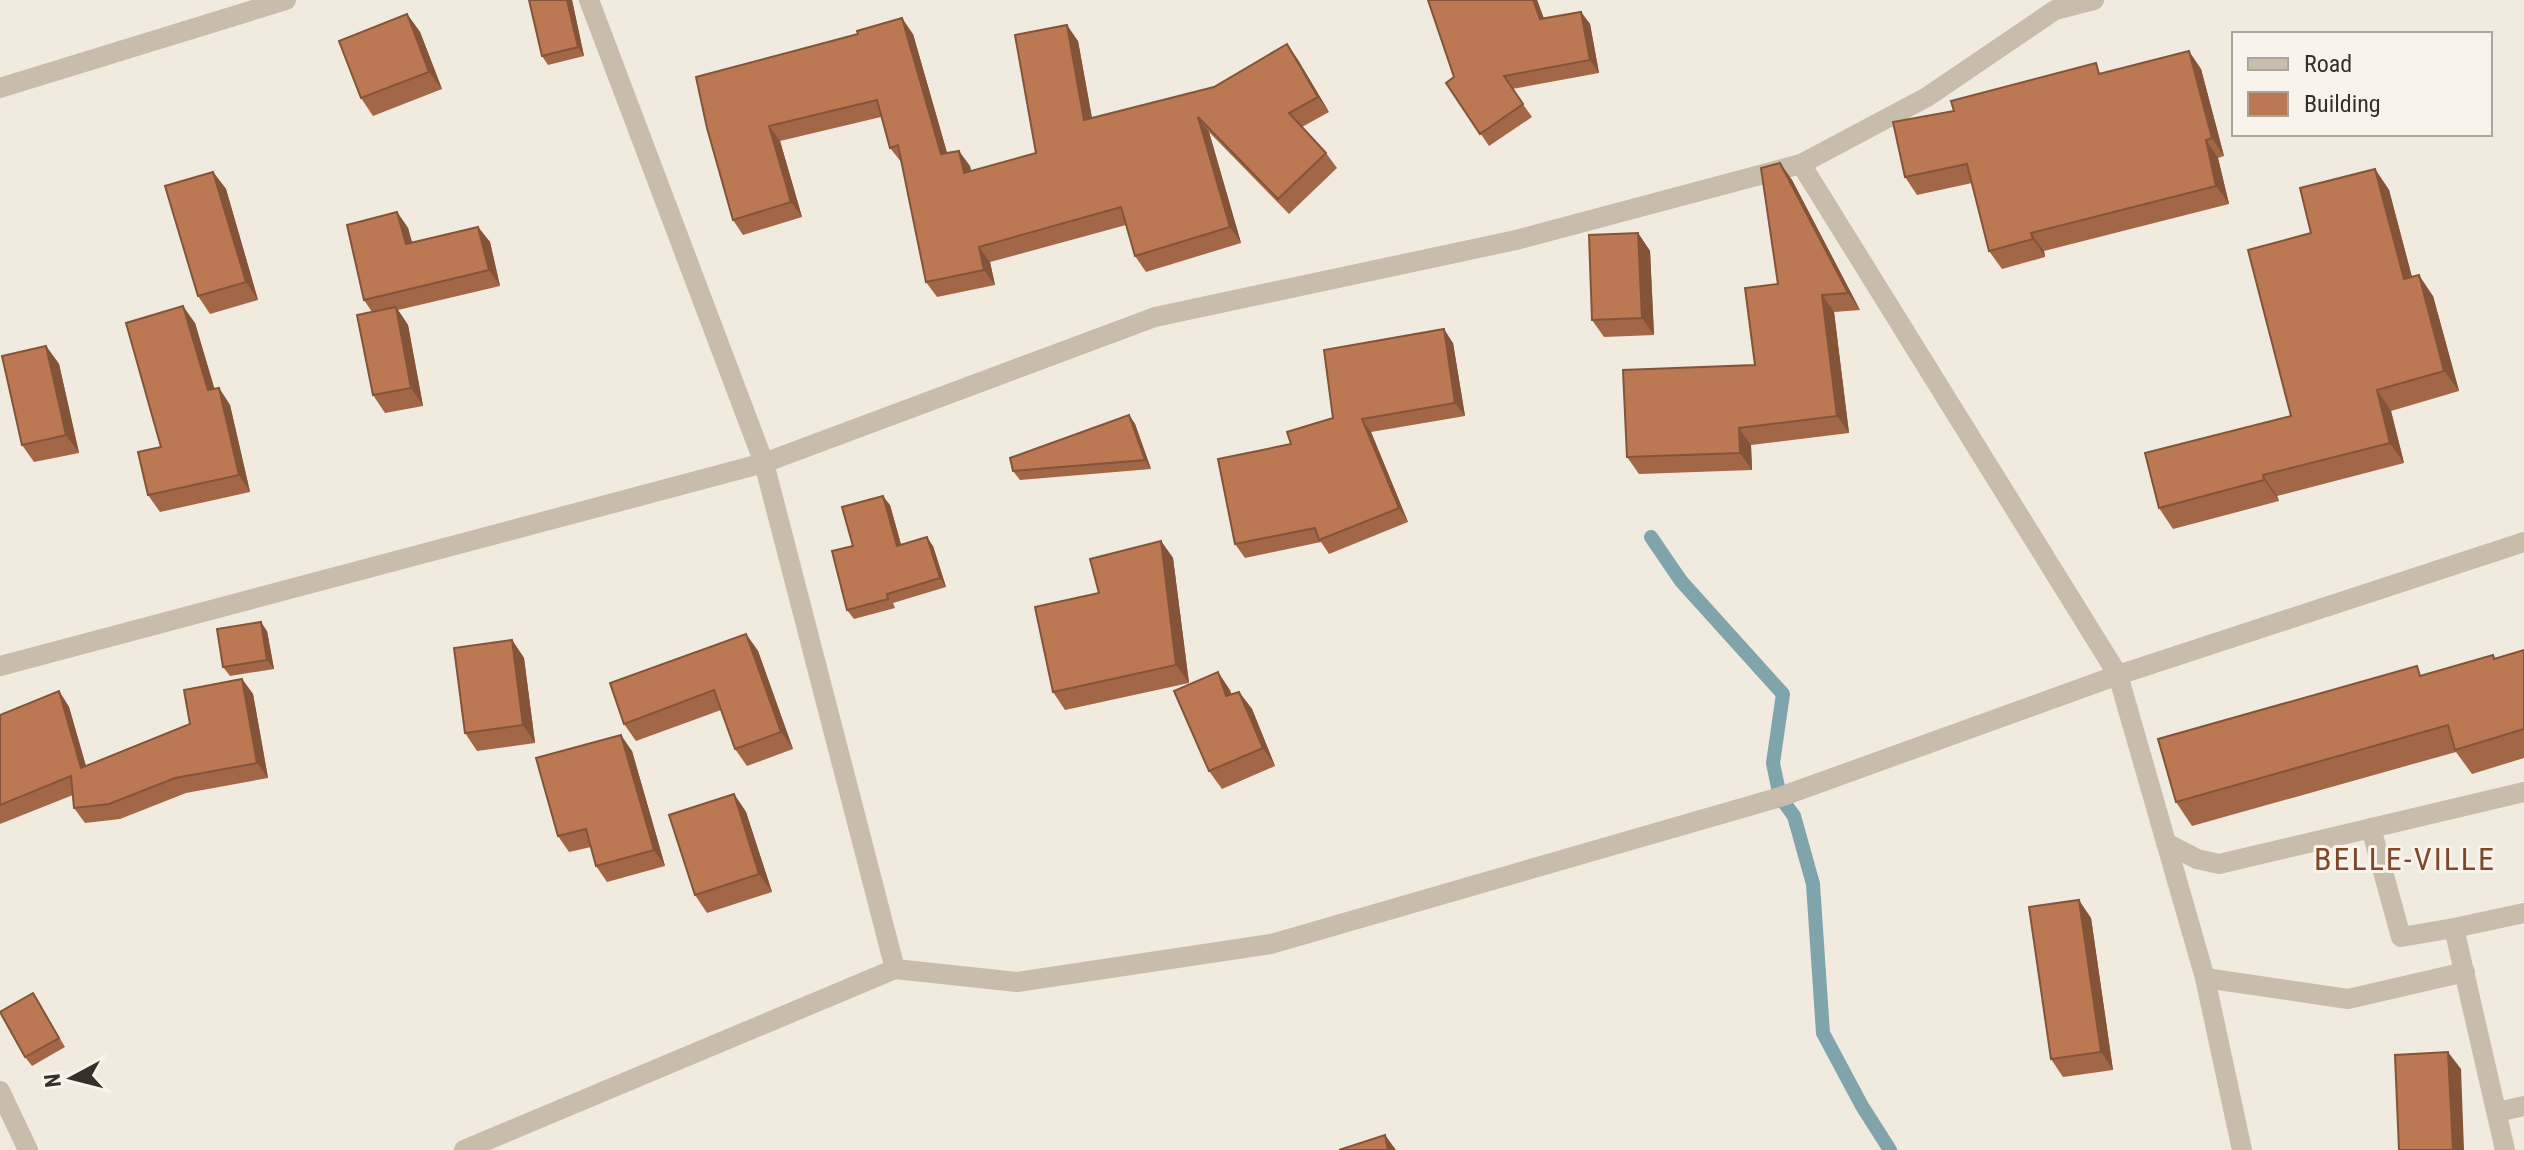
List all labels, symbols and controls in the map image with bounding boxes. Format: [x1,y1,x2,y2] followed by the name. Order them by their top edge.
[2232,32,2492,136] legend
[2304,50,2352,78] text: Road
[2304,90,2381,118] text: Building
[2314,840,2496,878] district label: BELLE-VILLE
[32,1038,112,1118] north arrow
[39,1072,66,1089] text: N

